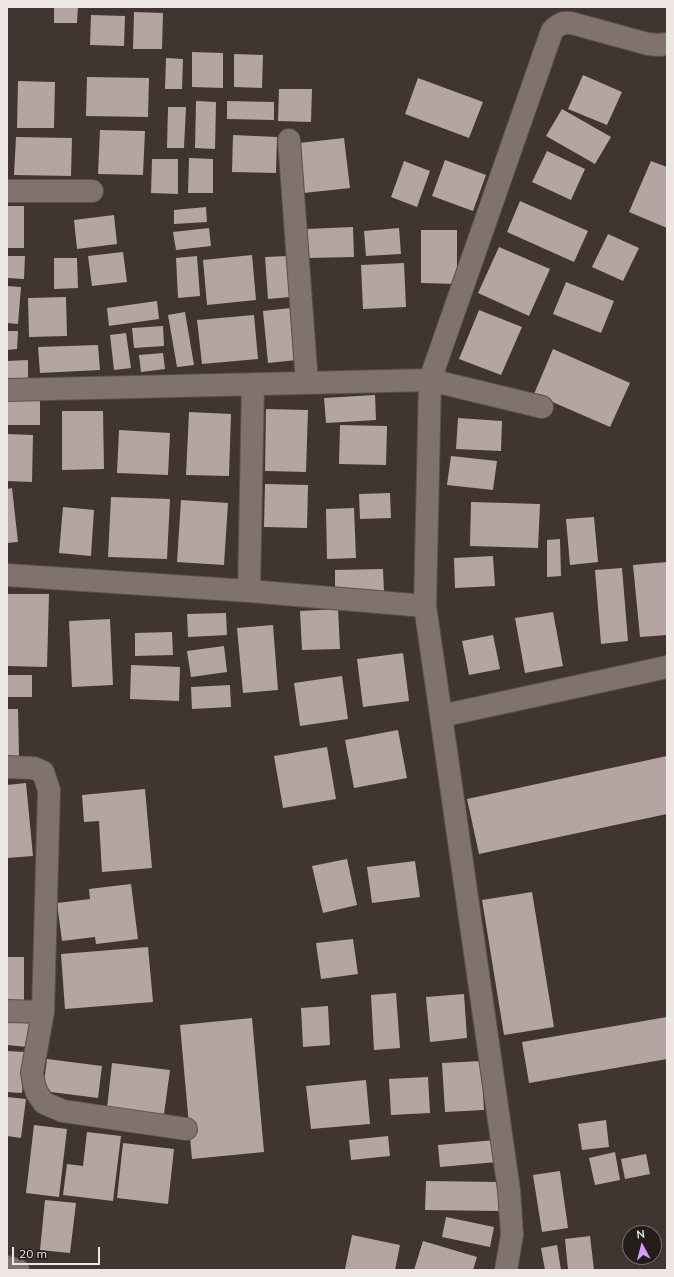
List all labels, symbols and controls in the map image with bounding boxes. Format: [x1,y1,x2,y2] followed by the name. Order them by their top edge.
[622,1225,662,1265] north arrow
[636,1227,646,1242] text: N
[14,1239,102,1265] scale bar
[19,1246,47,1261] text: 20 m

